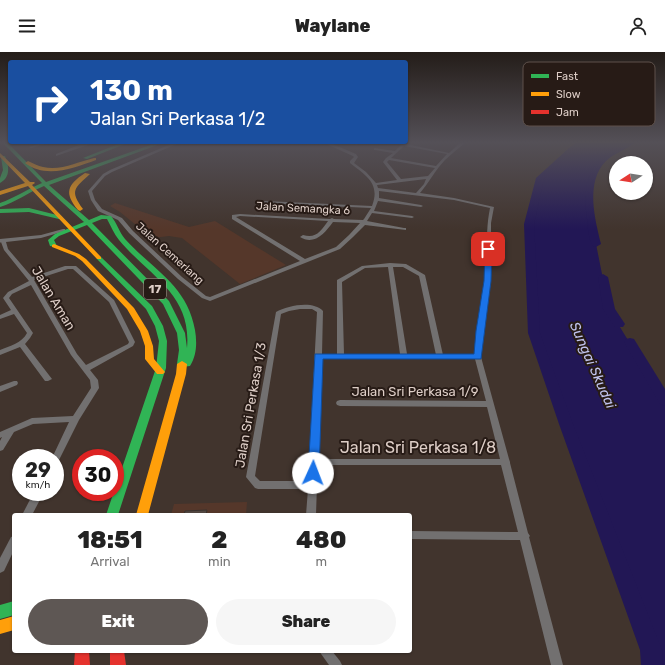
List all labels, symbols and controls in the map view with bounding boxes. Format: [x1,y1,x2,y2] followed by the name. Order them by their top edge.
[16,15,38,37] icon: menu
[295,15,370,37] text: Waylane
[627,15,649,37] icon: person
[523,62,655,126] legend
[556,70,579,83] text: Fast
[90,74,173,107] text: 130 m
[24,76,76,128] icon: right
[556,88,581,101] text: Slow
[556,106,579,119] text: Jam
[90,108,265,130] text: Jalan Sri Perkasa 1/2
[609,156,653,200] north arrow
[609,156,653,200] map controls
[256,200,351,217] street label: Jalan Semangka 6
[133,220,206,287] street label: Jalan Cemerlang
[471,232,505,266] pin
[477,238,499,260] icon: arrive
[29,264,78,333] street label: Jalan Aman
[144,279,166,299] road number: 17
[566,319,620,412] water label: Sungai Skudai
[232,341,269,469] street label: Jalan Sri Perkasa 1/3
[352,384,479,399] street label: Jalan Sri Perkasa 1/9
[340,438,496,457] street label: Jalan Sri Perkasa 1/8
[72,449,124,501] speed limit sign: 30
[292,452,334,494] position arrow
[25,458,51,482] text: 29
[26,479,50,491] text: km/h
[77,526,143,554] text: 18:51
[211,526,228,554] text: 2
[296,526,347,554] text: 480
[91,554,130,569] text: Arrival
[208,554,231,569] text: min
[316,554,327,569] text: m
[28,599,208,645] button: Exit
[216,599,396,645] button: Share

